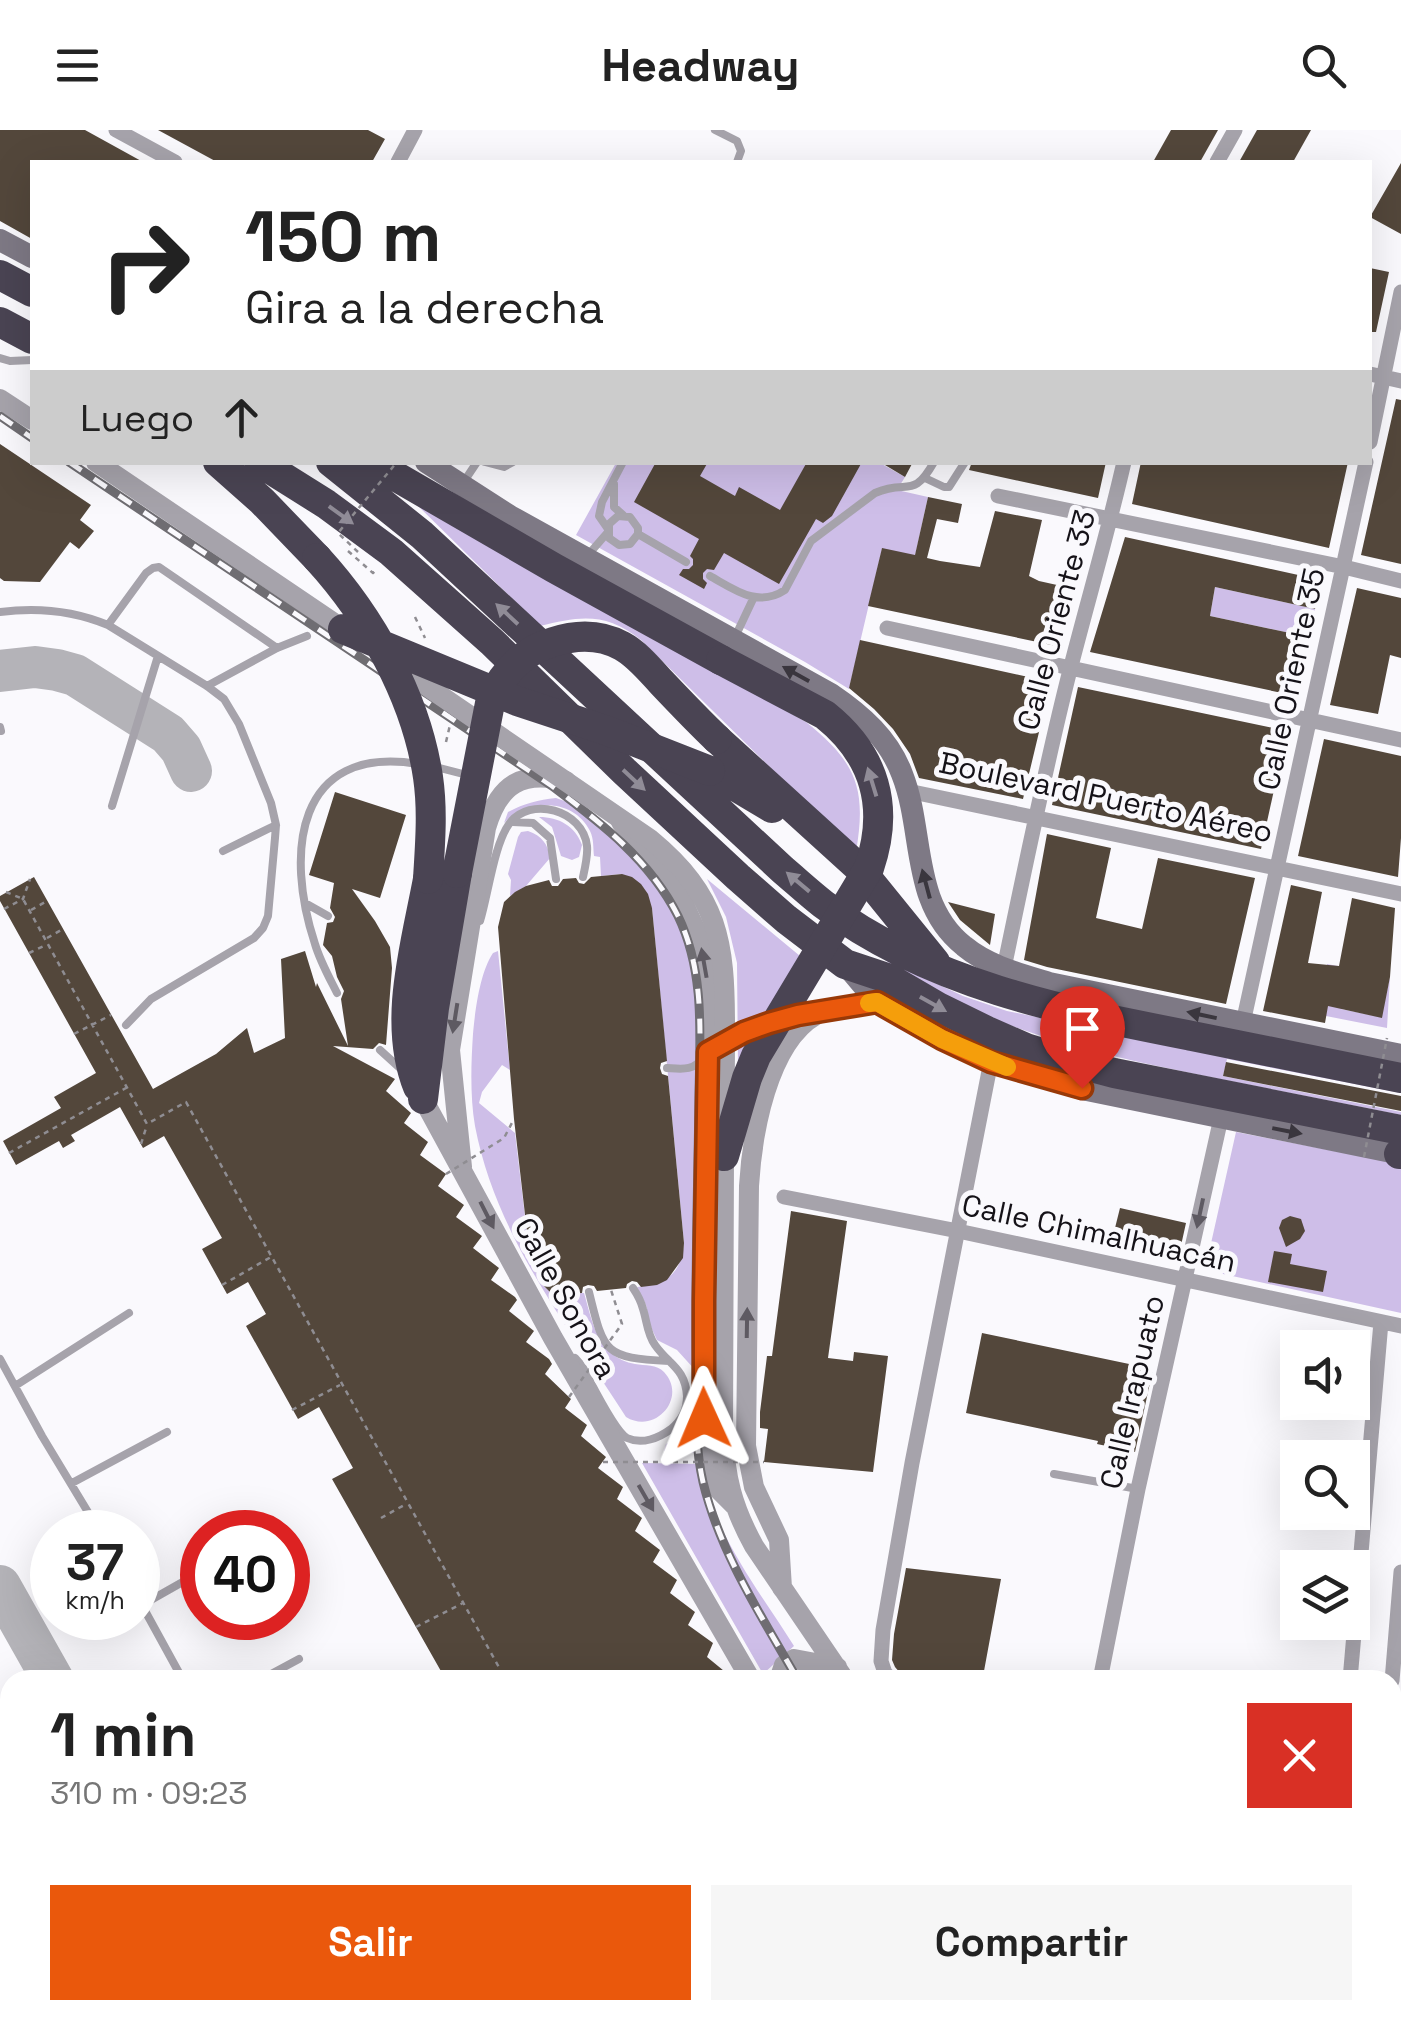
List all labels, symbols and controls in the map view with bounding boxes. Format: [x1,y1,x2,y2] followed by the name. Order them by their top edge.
[601,37,800,94] text: Headway
[50,38,105,93] icon: menu
[1296,38,1351,93] icon: search
[245,192,442,281] text: 150 m
[80,200,210,330] icon: right
[245,279,604,336] text: Gira a la derecha
[214,390,269,445] icon: ahead
[80,394,194,442] text: Luego
[328,505,354,524] one-way arrow
[1008,506,1104,734] street label: Calle Oriente 33
[1248,564,1334,794] street label: Calle Oriente 35
[495,604,520,626] one-way arrow
[781,665,810,682] one-way arrow
[936,743,1276,851] street label: Boulevard Puerto Aéreo
[864,766,879,796] one-way arrow
[622,768,646,791] one-way arrow
[917,868,933,899] one-way arrow
[785,872,810,893] one-way arrow
[696,946,711,978] one-way arrow
[1040,986,1125,1089] pin
[919,996,948,1013] one-way arrow
[1055,1001,1110,1056] icon: arrive
[446,1003,462,1034] one-way arrow
[1187,1007,1218,1023] one-way arrow
[1272,1123,1303,1139] one-way arrow
[958,1185,1240,1281] street label: Calle Chimalhuacán
[1192,1198,1208,1229] one-way arrow
[478,1201,495,1230] one-way arrow
[506,1210,626,1386] street label: Calle Sonora
[1091,1291,1173,1493] street label: Calle Irapuato
[739,1306,755,1338] one-way arrow
[1280,1330,1370,1640] map controls
[1280,1330,1370,1420] button: sound
[652,1366,756,1470] position arrow
[1280,1440,1370,1530] button: search
[637,1484,654,1512] one-way arrow
[180,1510,310,1640] speed limit sign: 40
[66,1531,124,1595] text: 37
[1280,1550,1370,1640] button: layers
[65,1584,125,1616] text: km/h
[50,1697,197,1774] text: 1 min
[1247,1703,1352,1808] button: close
[50,1773,248,1813] text: 310 m · 09:23
[50,1885,691,2000] button: Salir
[711,1885,1352,2000] button: Compartir

